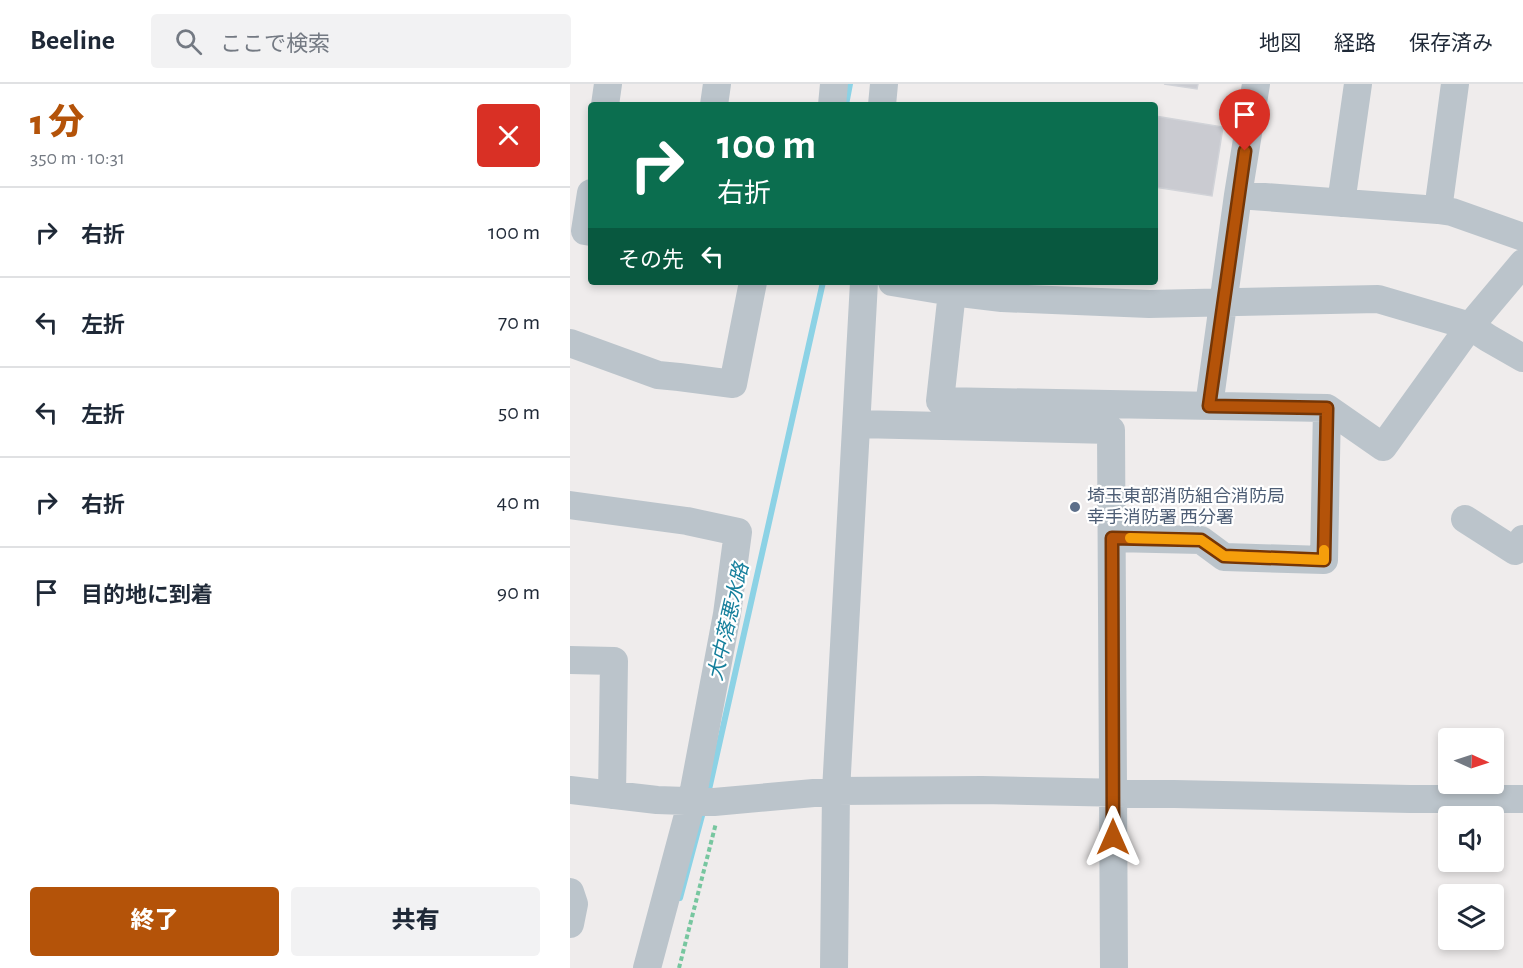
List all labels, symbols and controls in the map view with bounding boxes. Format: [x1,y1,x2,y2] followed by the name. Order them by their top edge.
[151,14,571,68] search box
[172,25,205,58] icon: search
[30,27,115,55] text: Beeline
[220,33,330,55] text: ここで検索
[1259,33,1301,54] text: 地図
[1334,33,1376,54] text: 経路
[1409,33,1493,54] text: 保存済み
[1219,89,1270,151] pin
[1228,98,1261,131] icon: arrive
[477,104,540,167] button: close
[30,105,84,141] text: 1 分
[717,124,816,166] text: 100 m
[618,126,696,204] icon: right
[30,148,125,168] text: 350 m · 10:31
[717,180,771,207] text: 右折
[30,216,63,249] icon: right
[488,221,540,243] text: 100 m
[81,224,125,246] text: 右折
[696,240,729,273] icon: left
[618,249,684,271] text: その先
[30,306,63,339] icon: left
[498,311,540,333] text: 70 m
[81,314,125,336] text: 左折
[30,396,63,429] icon: left
[498,401,540,423] text: 50 m
[81,404,125,426] text: 左折
[30,486,63,519] icon: right
[1087,486,1285,527] place label: 埼玉東部消防組合消防局 幸手消防署 西分署
[497,491,540,513] text: 40 m
[81,494,125,516] text: 右折
[1068,500,1082,514] marker: 埼玉東部消防組合消防局 幸手消防署 西分署
[705,559,753,683] water label: 大中落悪水路
[30,576,63,609] icon: arrive
[497,581,540,603] text: 90 m
[81,584,213,606] text: 目的地に到着
[1438,728,1504,794] north arrow
[1438,728,1504,950] map controls
[1081,805,1145,869] position arrow
[1438,806,1504,872] button: sound
[1438,884,1504,950] button: layers
[30,887,279,956] button: 終了
[291,887,540,956] button: 共有

